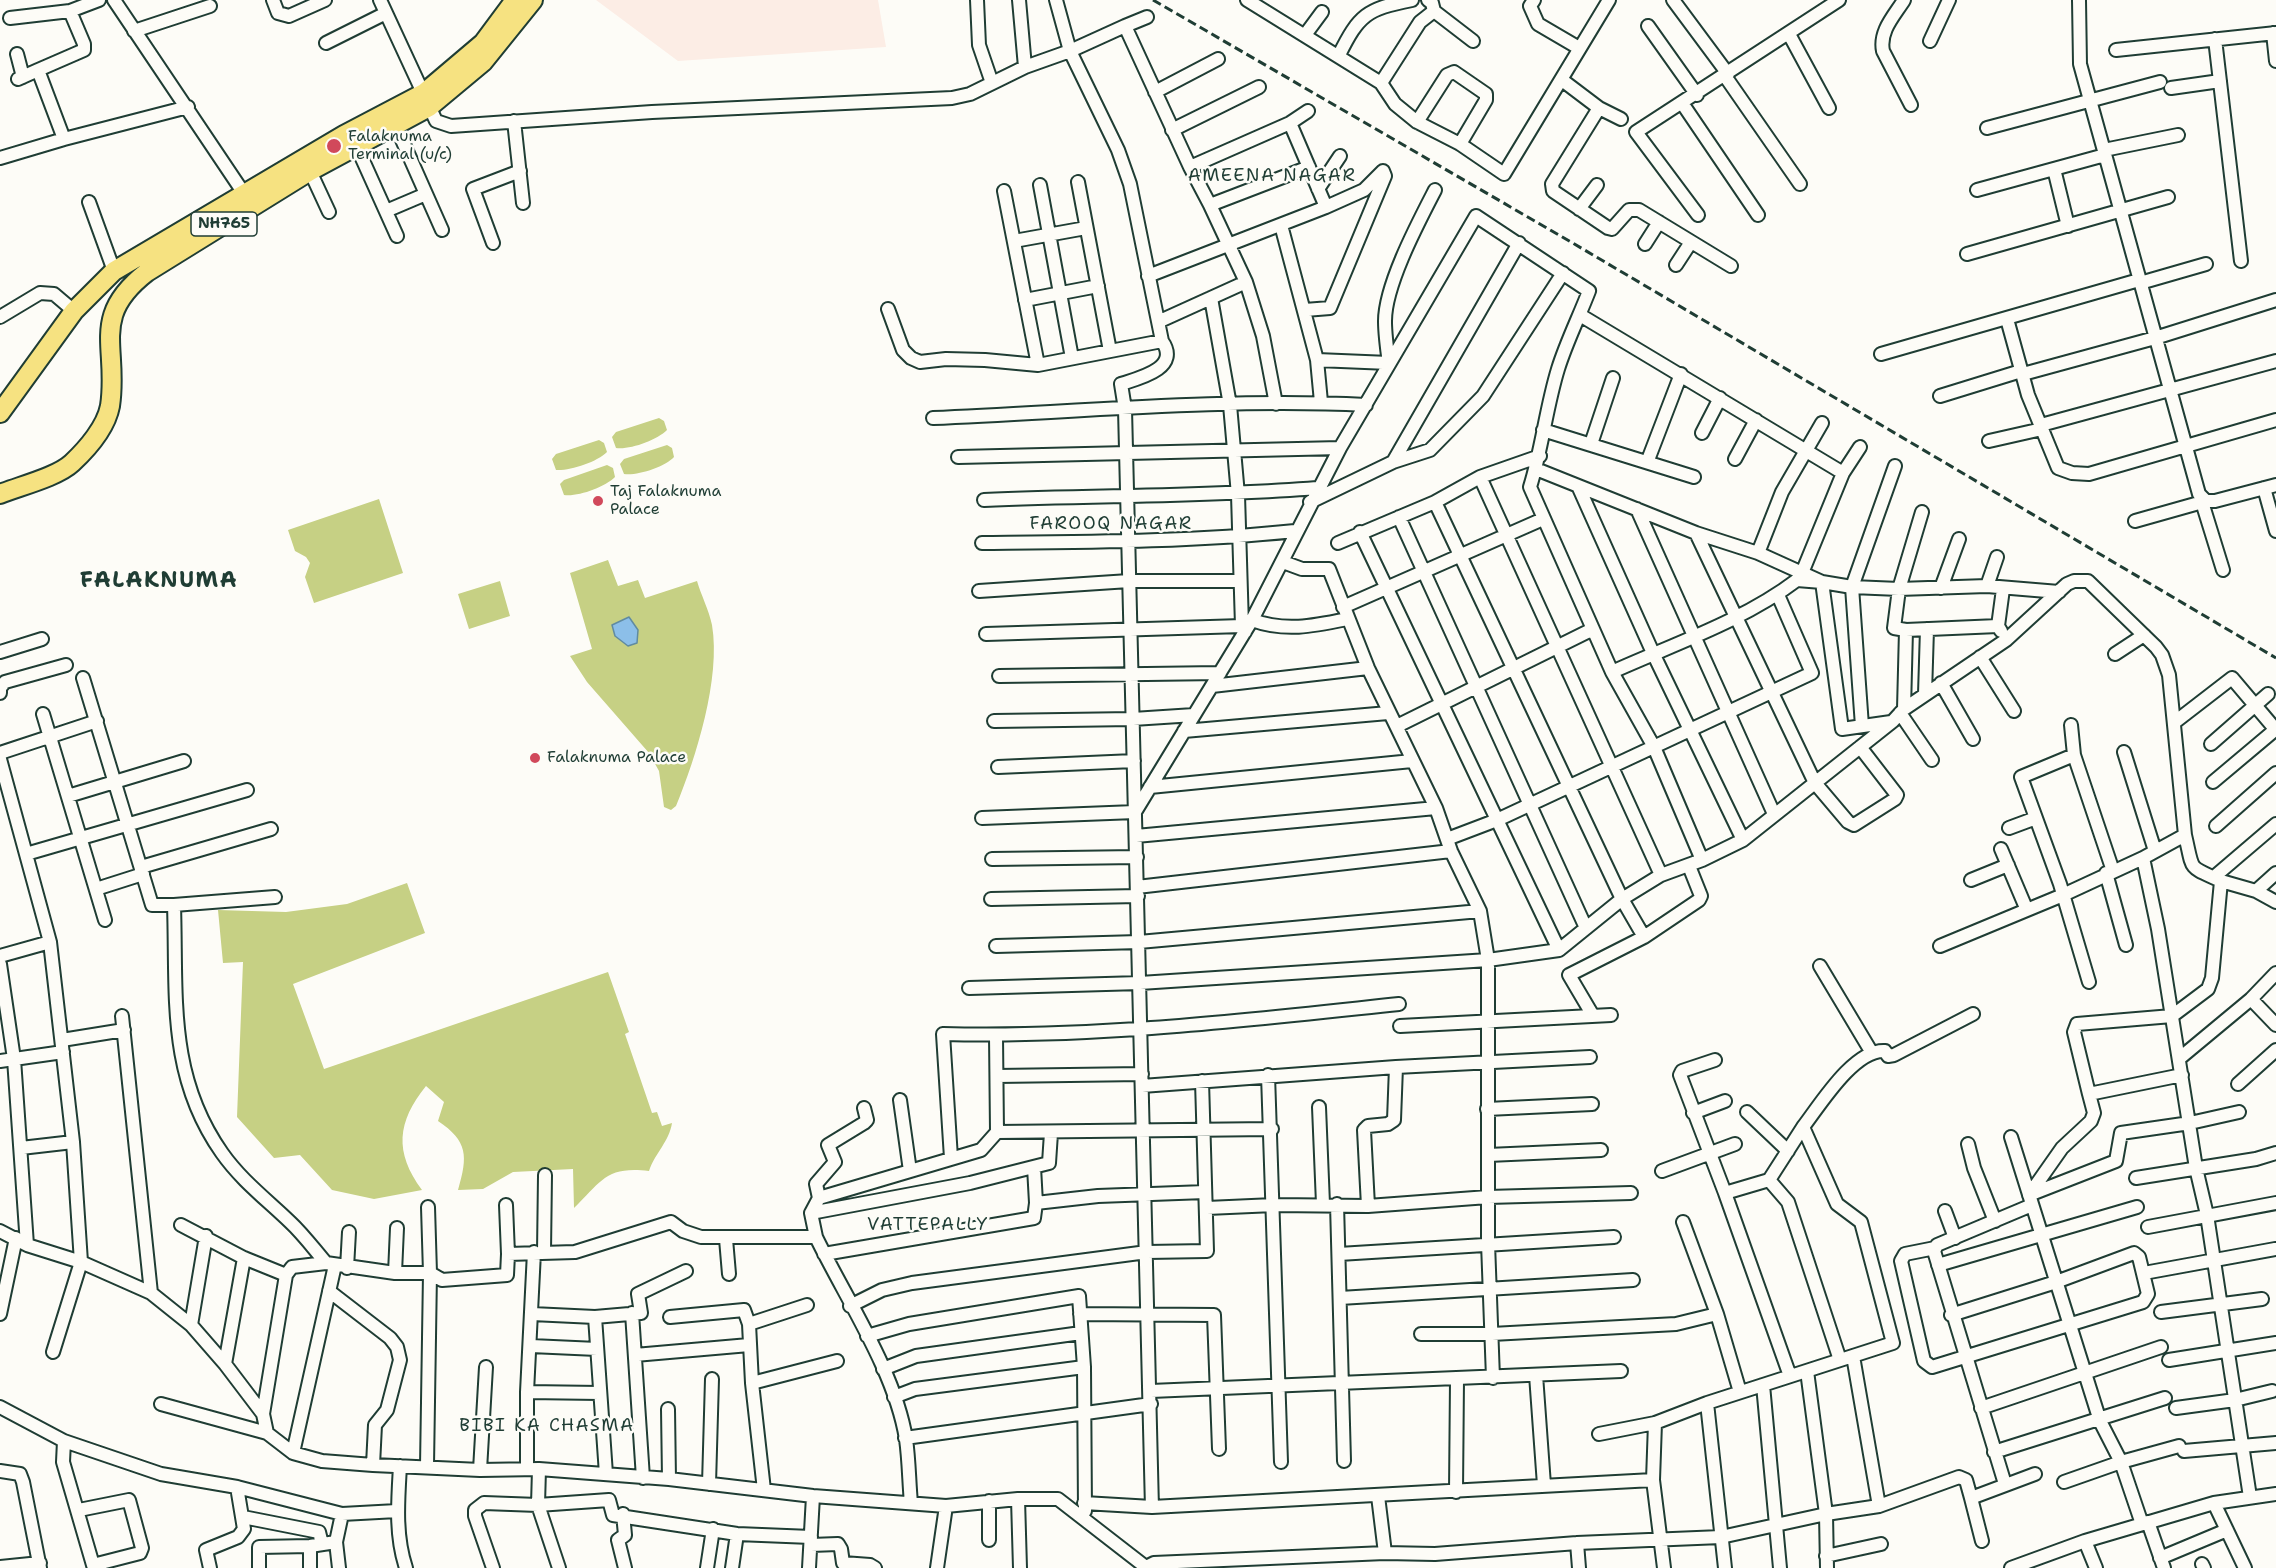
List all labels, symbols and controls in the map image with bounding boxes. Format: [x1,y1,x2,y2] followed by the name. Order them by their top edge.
[348,127,452,165] place label: Falaknuma Terminal (u/c)
[325,137,343,155] marker: Falaknuma Terminal (u/c)
[1188,165,1356,187] district label: AMEENA NAGAR
[191,212,257,236] road number: NH765
[610,482,721,520] place label: Taj Falaknuma Palace
[591,494,605,508] marker: Taj Falaknuma Palace
[1029,513,1193,535] district label: FAROOQ NAGAR
[80,568,238,594] district label: FALAKNUMA
[547,748,686,768] place label: Falaknuma Palace
[528,751,542,765] marker: Falaknuma Palace
[867,1214,989,1236] district label: VATTEPALLY
[459,1415,635,1437] district label: BIBI KA CHASMA

